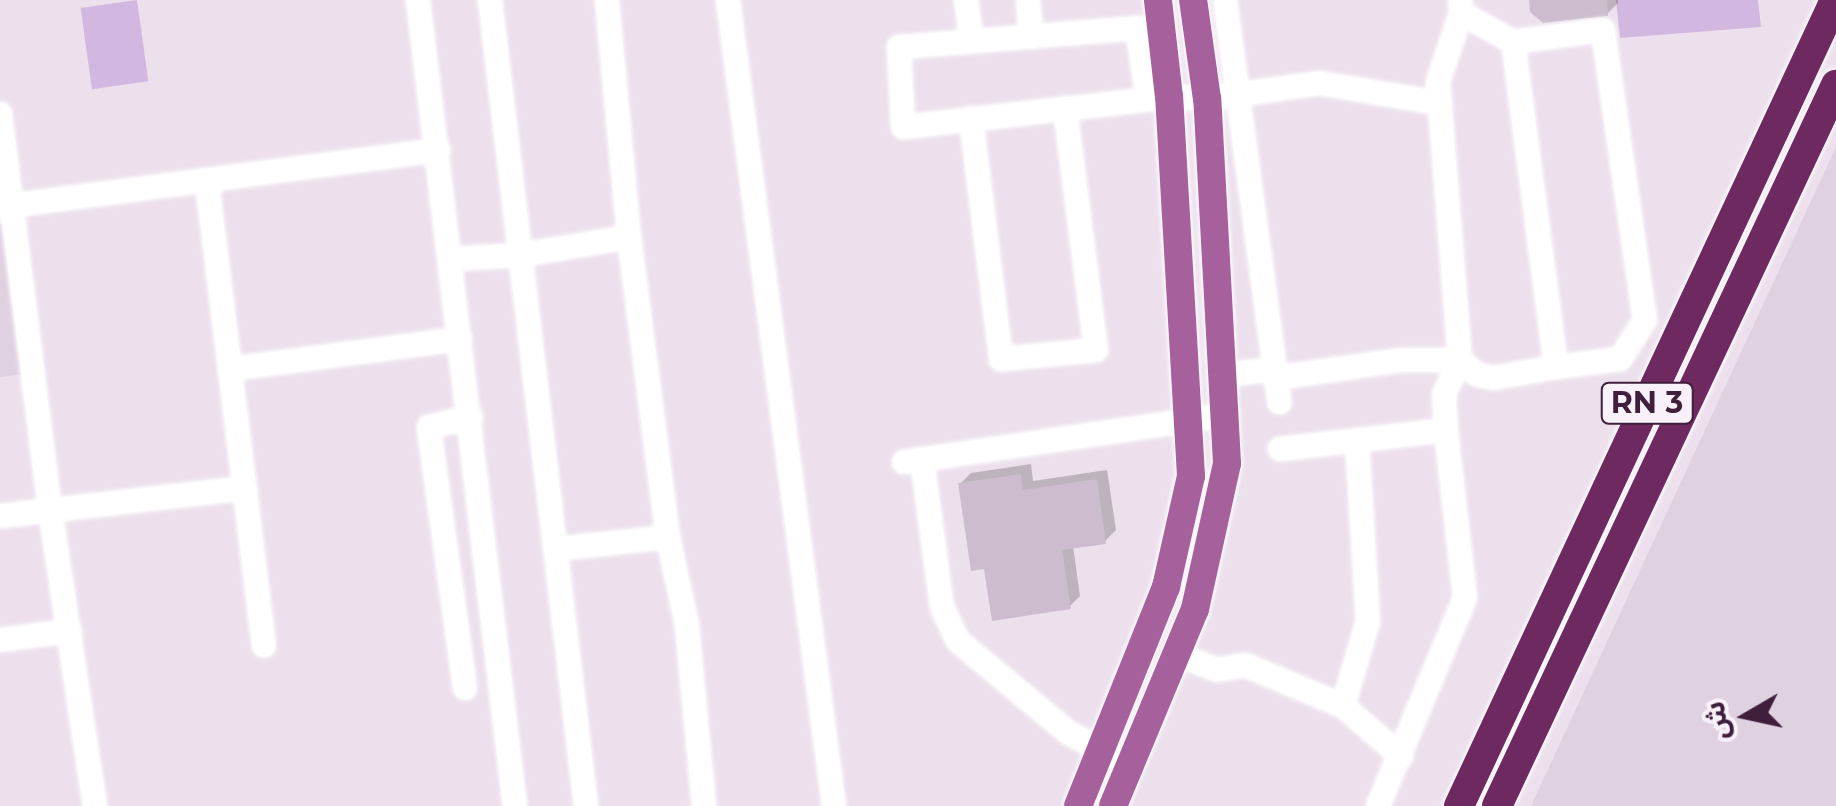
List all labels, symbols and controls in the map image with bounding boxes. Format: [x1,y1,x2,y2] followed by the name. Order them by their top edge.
[1600,378,1694,428] road number: RN 3
[1696,666,1796,766] north arrow
[1697,699,1736,742] text: ش

